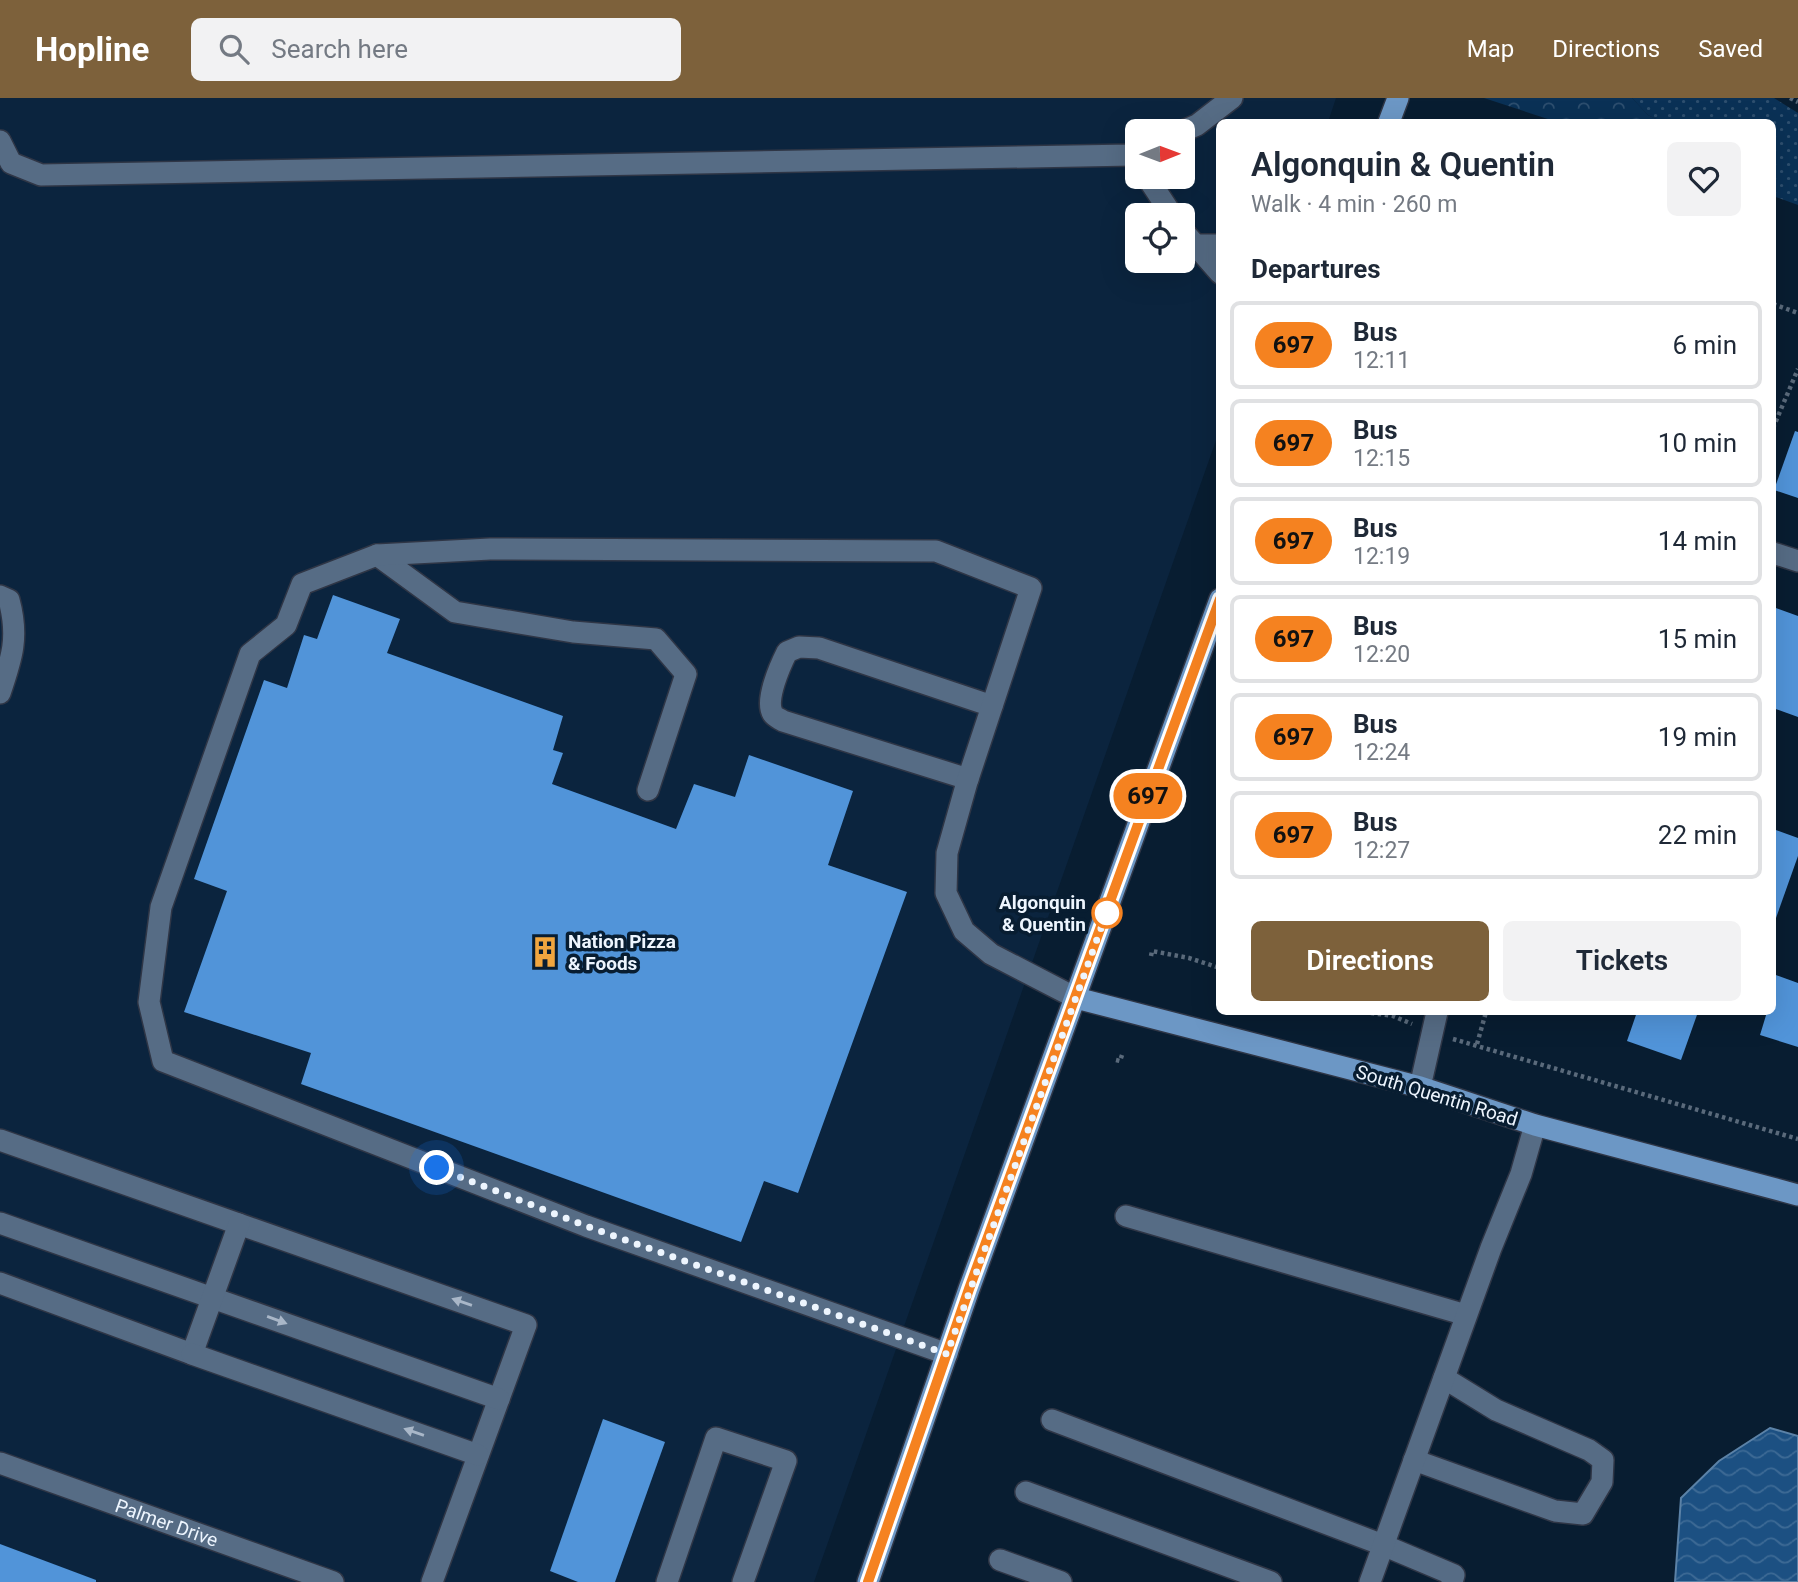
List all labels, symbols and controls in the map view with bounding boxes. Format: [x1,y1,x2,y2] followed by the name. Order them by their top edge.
[191,18,681,81] search box
[35,30,149,69] text: Hopline
[215,30,253,68] icon: search
[271,34,408,64] text: Search here
[1467,35,1514,63] text: Map
[1552,35,1660,63] text: Directions
[1698,35,1763,63] text: Saved
[1125,119,1195,189] north arrow
[1125,119,1195,273] map controls
[1667,142,1741,216] button: heart
[1251,145,1555,184] text: Algonquin & Quentin
[1251,191,1457,218] text: Walk · 4 min · 260 m
[1125,203,1195,273] button: locate
[1251,254,1381,284] text: Departures
[1353,317,1398,347] text: Bus
[1672,330,1737,360] text: 6 min
[1273,331,1314,359] text: 697
[1353,347,1410,374] text: 12:11
[1353,415,1398,445] text: Bus
[1658,428,1737,458] text: 10 min
[1273,429,1314,457] text: 697
[1353,445,1410,472] text: 12:15
[1353,513,1398,543] text: Bus
[1658,526,1737,556] text: 14 min
[1273,527,1314,555] text: 697
[1353,543,1410,570] text: 12:19
[1353,611,1398,641] text: Bus
[1658,624,1737,654] text: 15 min
[1273,625,1314,653] text: 697
[1353,641,1410,668] text: 12:20
[1353,709,1398,739] text: Bus
[1658,722,1737,752] text: 19 min
[1273,723,1314,751] text: 697
[1353,739,1410,766] text: 12:24
[1108,773,1188,819] line badge: 697
[1127,782,1169,810] text: 697
[1353,807,1398,837] text: Bus
[1658,820,1737,850] text: 22 min
[1273,821,1314,849] text: 697
[1353,837,1410,864] text: 12:27
[999,891,1086,936] place label: Algonquin & Quentin
[1092,898,1122,928] marker: Algonquin & Quentin
[1251,921,1489,1001] button: Directions
[1503,921,1741,1001] button: Tickets
[568,930,676,975] place label: Nation Pizza & Foods
[528,935,562,969] building icon: Nation Pizza & Foods
[1353,1060,1520,1131] street label: South Quentin Road
[419,1150,454,1185] your location
[451,1296,472,1307] one-way arrow
[266,1315,287,1326] one-way arrow
[404,1426,425,1437] one-way arrow
[112,1494,221,1552] street label: Palmer Drive

